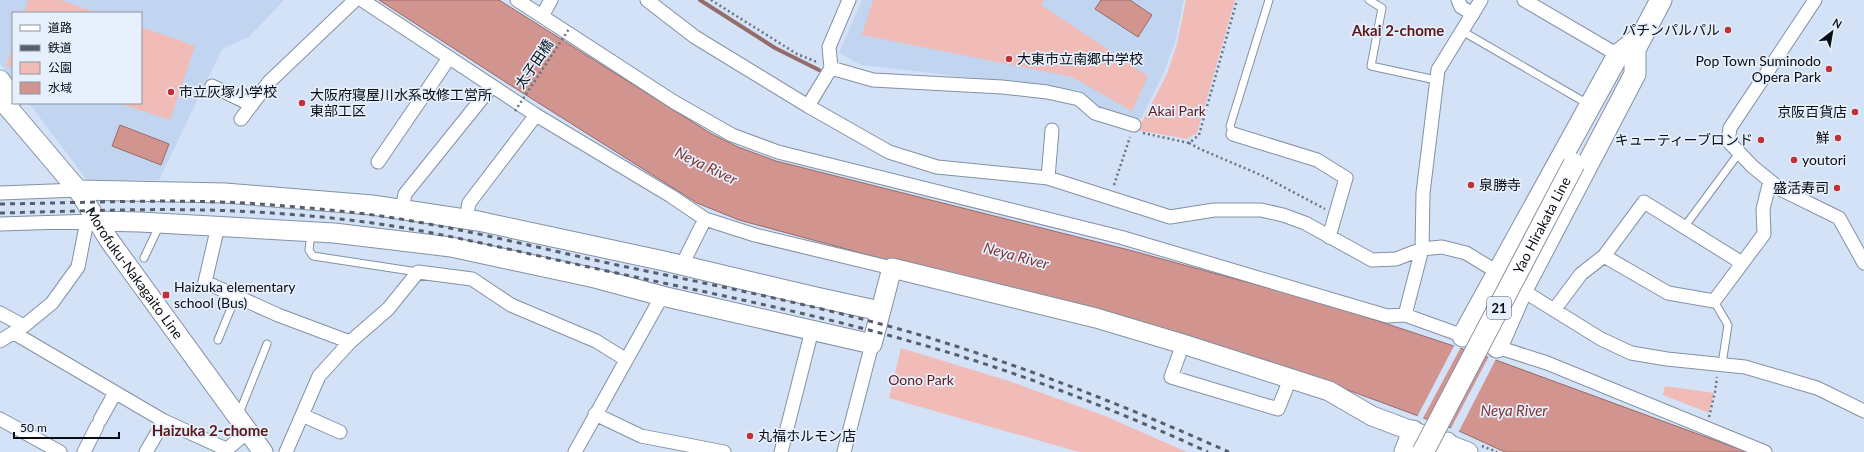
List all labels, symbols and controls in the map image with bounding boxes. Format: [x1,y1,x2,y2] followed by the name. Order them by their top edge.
[12,12,142,104] legend
[1812,12,1852,52] north arrow
[1830,15,1844,31] text: N
[48,20,72,35] text: 道路
[1351,21,1444,39] district label: Akai 2-chome
[1622,21,1720,38] place label: パチンパルパル
[1723,25,1733,35] marker: パチンパルパル
[511,36,556,92] street label: 太子田橋
[48,40,72,55] text: 鉄道
[1017,50,1143,67] place label: 大東市立南郷中学校
[1696,52,1822,85] place label: Pop Town Suminodo Opera Park
[1004,54,1014,64] marker: 大東市立南郷中学校
[48,60,72,75] text: 公園
[1824,64,1834,74] marker: Pop Town Suminodo Opera Park
[48,80,72,95] text: 水域
[179,83,277,100] place label: 市立灰塚小学校
[310,86,492,119] place label: 大阪府寝屋川水系改修工営所 東部工区
[166,87,176,97] marker: 市立灰塚小学校
[297,98,307,108] marker: 大阪府寝屋川水系改修工営所 東部工区
[1148,102,1207,119] park label: Akai Park
[1777,103,1847,120] place label: 京阪百貨店
[1850,107,1860,117] marker: 京阪百貨店
[1816,129,1830,146] place label: 鮮
[1615,131,1753,148] place label: キューティーブロンド
[1833,133,1843,143] marker: 鮮
[1756,135,1766,145] marker: キューティーブロンド
[672,142,741,188] water label: Neya River
[1802,151,1846,168] place label: youtori
[1789,155,1799,165] marker: youtori
[1509,174,1574,276] street label: Yao Hirakata Line
[1479,176,1521,193] place label: 泉勝寺
[1773,179,1829,196] place label: 盛活寿司
[1466,180,1476,190] marker: 泉勝寺
[1832,183,1842,193] marker: 盛活寿司
[83,204,187,342] street label: Morofuku-Nakagaito Line
[982,238,1052,273] water label: Neya River
[174,278,296,311] place label: Haizuka elementary school (Bus)
[161,290,171,300] marker: Haizuka elementary school (Bus)
[1487,297,1511,319] road number: 21
[888,371,955,388] park label: Oono Park
[1481,401,1548,419] water label: Neya River
[14,414,119,440] scale bar
[20,420,47,435] text: 50 m
[152,421,268,439] district label: Haizuka 2-chome
[758,427,856,444] place label: 丸福ホルモン店
[745,431,755,441] marker: 丸福ホルモン店

